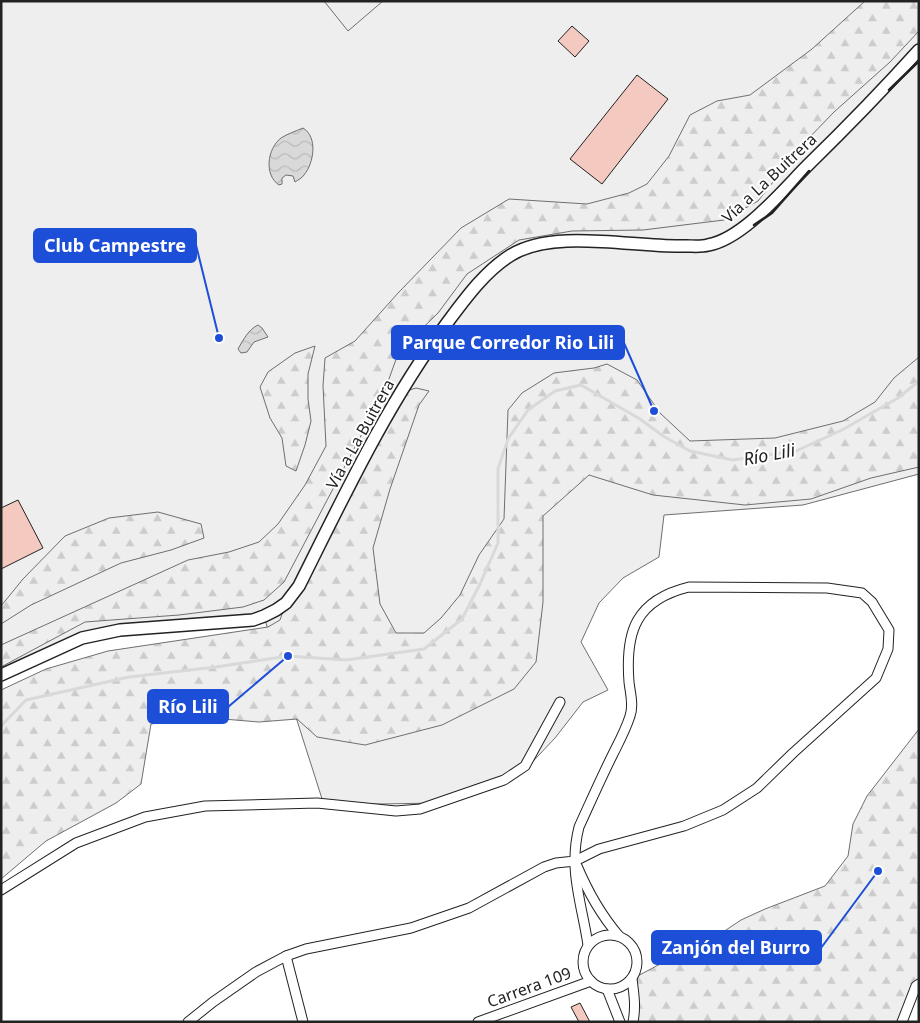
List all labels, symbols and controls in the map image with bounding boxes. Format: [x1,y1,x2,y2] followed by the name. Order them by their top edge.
[717,128,821,228] street label: Vía a La Buitrera
[34,229,196,262] callout: Club Campestre
[44,233,186,257] text: Club Campestre
[392,326,624,359] callout: Parque Corredor Rio Lili
[402,330,614,354] text: Parque Corredor Rio Lili
[321,375,399,493] street label: Vía a La Buitrera
[741,437,797,471] water label: Río Lili
[148,690,228,723] callout: Río Lili
[158,694,218,718] text: Río Lili
[652,931,821,964] callout: Zanjón del Burro
[662,935,810,959] text: Zanjón del Burro
[484,962,574,1012] street label: Carrera 109

